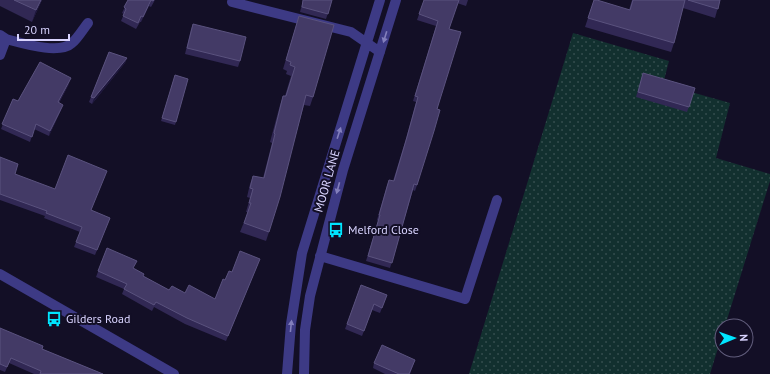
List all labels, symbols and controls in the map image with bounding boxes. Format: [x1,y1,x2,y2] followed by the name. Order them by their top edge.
[18,16,69,42] scale bar
[24,22,50,37] text: 20 m
[382,32,388,44] one-way arrow
[336,126,342,138] one-way arrow
[310,148,343,214] street label: MOOR LANE
[335,182,341,194] one-way arrow
[327,221,345,239] bus stop icon: Melford Close
[348,222,419,237] place label: Melford Close
[45,310,63,328] bus stop icon: Gilders Road
[66,311,130,326] place label: Gilders Road
[714,318,754,358] north arrow
[288,320,294,332] one-way arrow
[737,334,751,342] text: N

